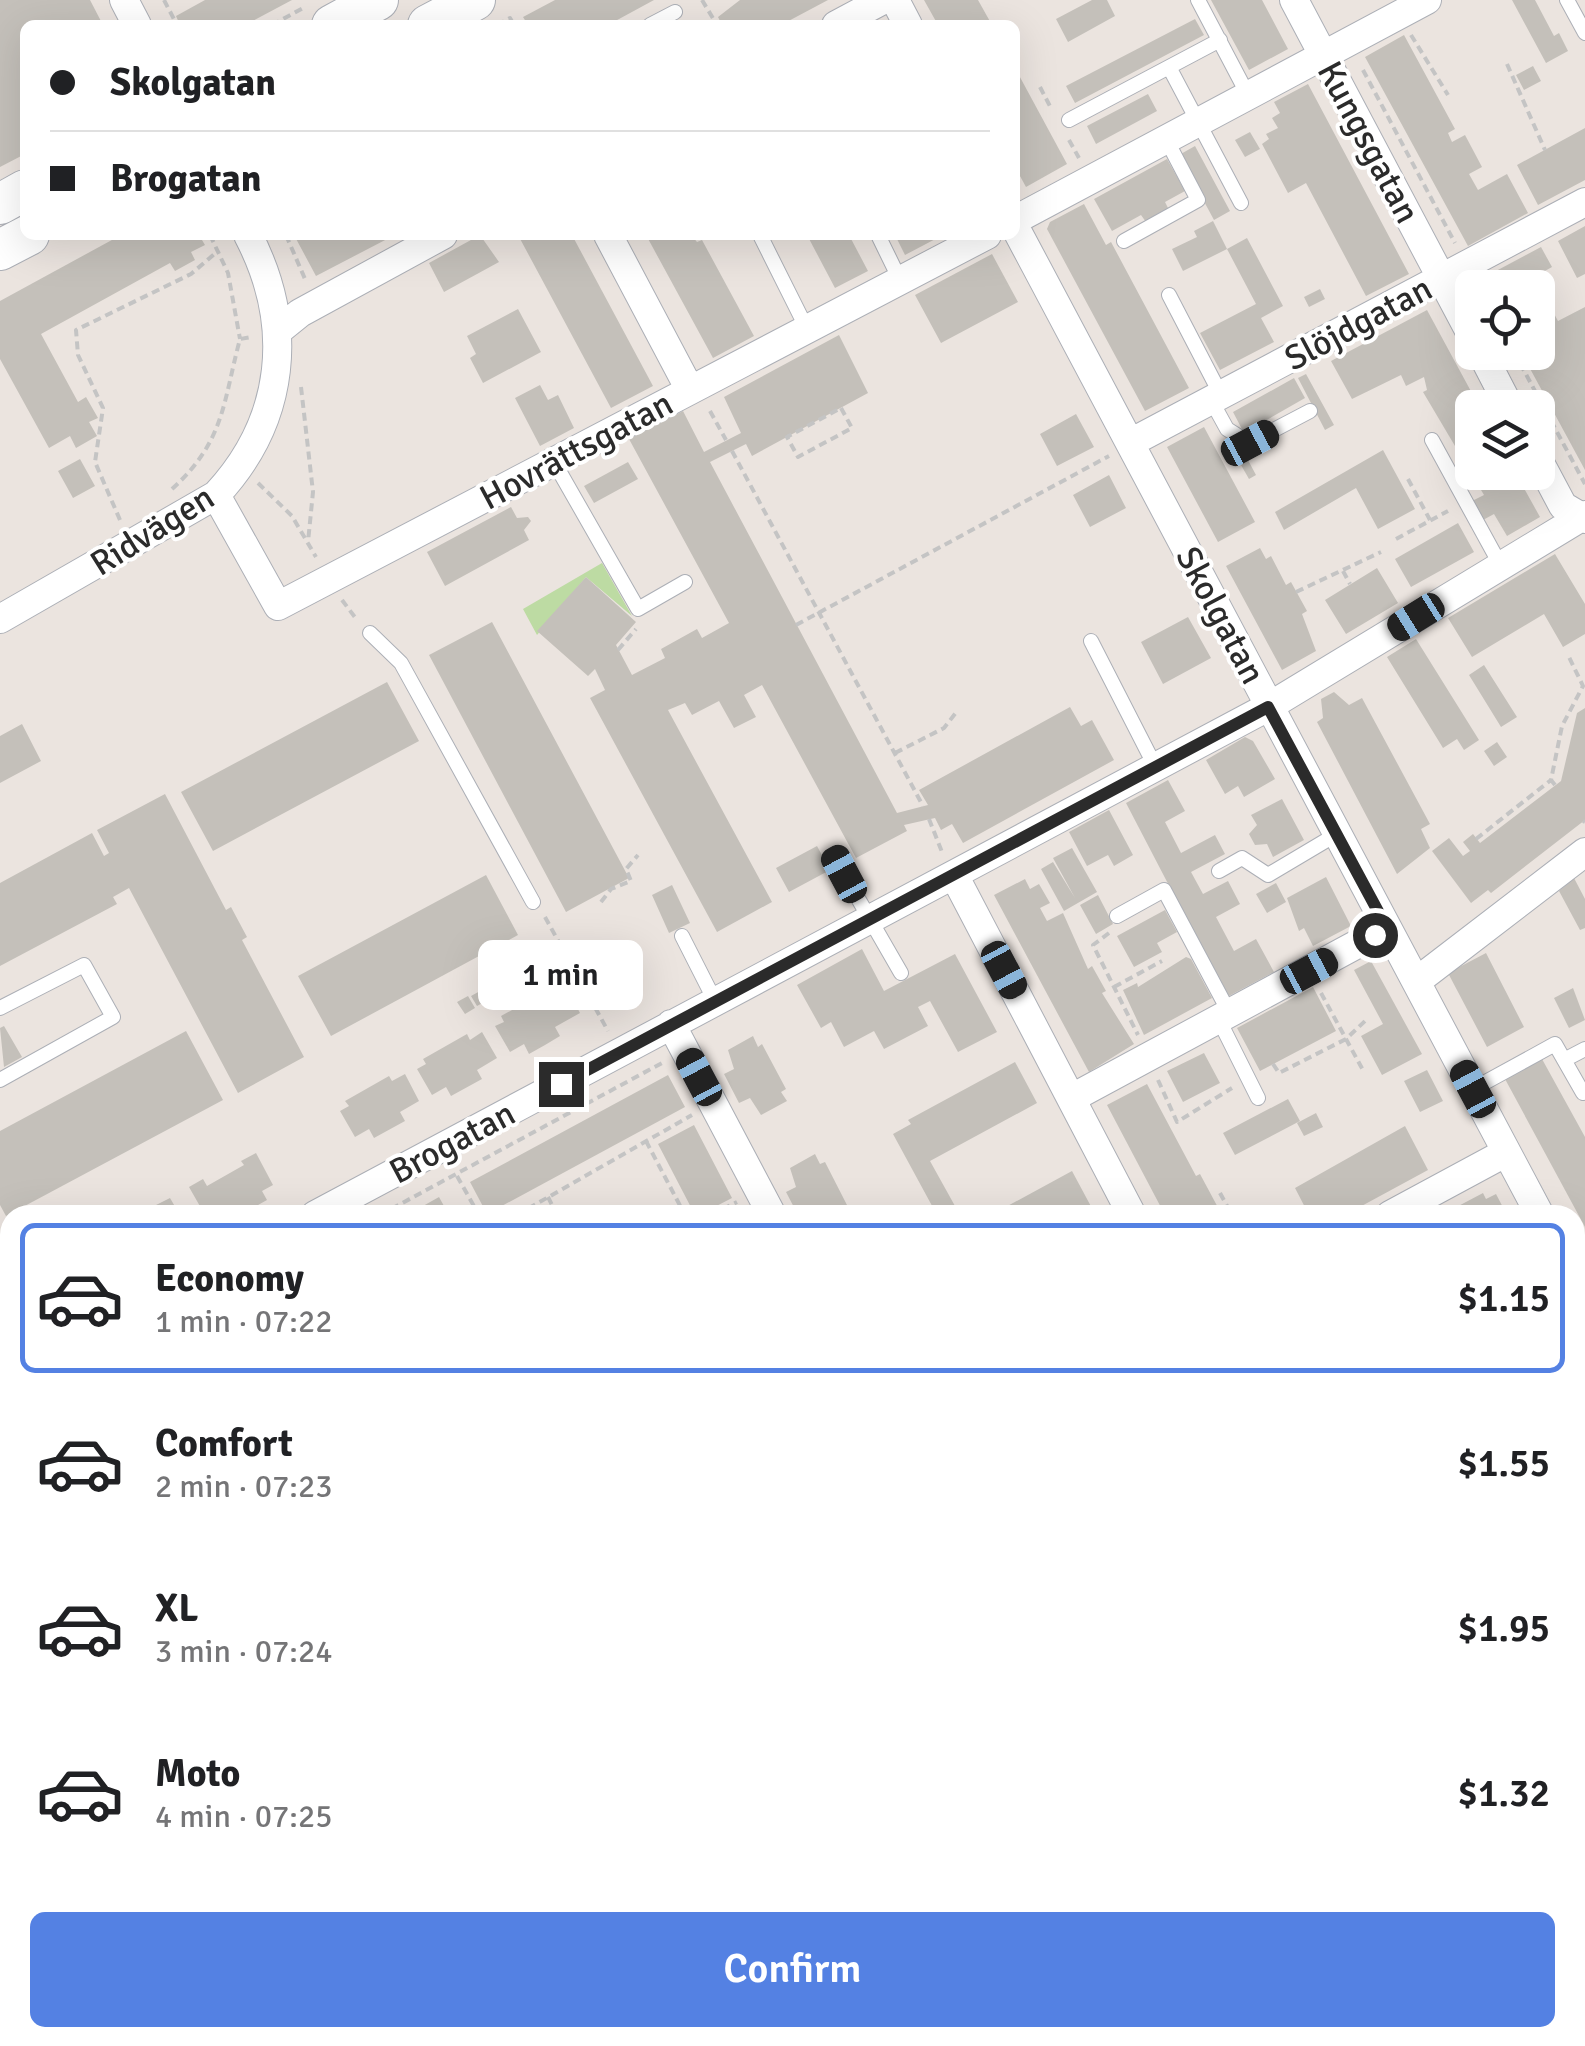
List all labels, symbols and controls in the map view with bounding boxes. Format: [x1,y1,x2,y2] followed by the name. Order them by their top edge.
[1308,54,1429,231] street label: Kungsgatan
[110,59,276,106] text: Skolgatan
[110,155,262,202] text: Brogatan
[1277,267,1439,380] street label: Slöjdgatan
[1455,270,1555,490] map controls
[1455,270,1555,370] button: locate
[472,382,680,519] street label: Hovrättsgatan
[1455,390,1555,490] button: layers
[1216,416,1284,470] car
[83,476,222,585] street label: Ridvägen
[1166,539,1275,691] street label: Skolgatan
[1383,588,1449,646] car
[817,840,871,908] car
[1353,913,1398,958] route start
[977,936,1031,1004] car
[478,939,644,1009] callout: 1 min
[1275,944,1343,998] car
[522,955,599,994] text: 1 min
[672,1043,726,1111] car
[1446,1055,1500,1123] car
[539,1062,584,1107] route end
[382,1092,522,1193] street label: Brogatan
[35,1253,125,1343] icon: car
[155,1255,304,1302] text: Economy
[1457,1275,1550,1322] text: $1.15
[155,1302,333,1341] text: 1 min · 07:22
[35,1418,125,1508] icon: car
[155,1420,293,1467] text: Comfort
[1457,1440,1550,1487] text: $1.55
[155,1467,333,1506] text: 2 min · 07:23
[35,1583,125,1673] icon: car
[155,1585,198,1632] text: XL
[1457,1605,1550,1652] text: $1.95
[155,1632,333,1671] text: 3 min · 07:24
[35,1748,125,1838] icon: car
[155,1750,240,1797] text: Moto
[1457,1770,1550,1817] text: $1.32
[155,1797,333,1836] text: 4 min · 07:25
[30,1912,1555,2027] button: Confirm

